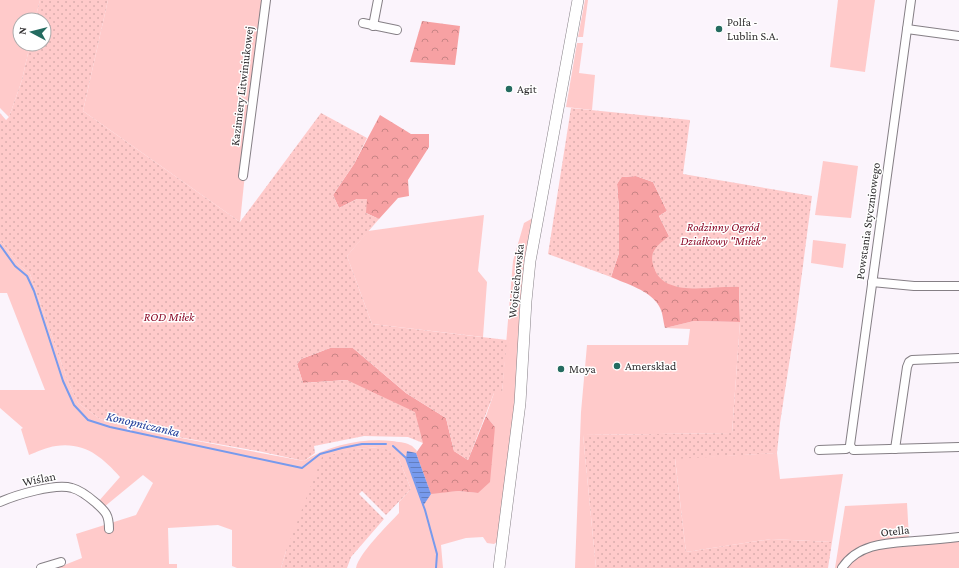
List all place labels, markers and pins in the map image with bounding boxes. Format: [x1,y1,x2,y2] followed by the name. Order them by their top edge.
[727,15,779,43] place label: Polfa - Lublin S.A.
[714,24,724,34] marker: Polfa - Lublin S.A.
[517,82,538,96] place label: Agit
[504,84,514,94] marker: Agit
[625,359,677,373] place label: Amerskład
[612,361,622,371] marker: Amerskład
[569,362,596,376] place label: Moya
[556,364,566,374] marker: Moya

